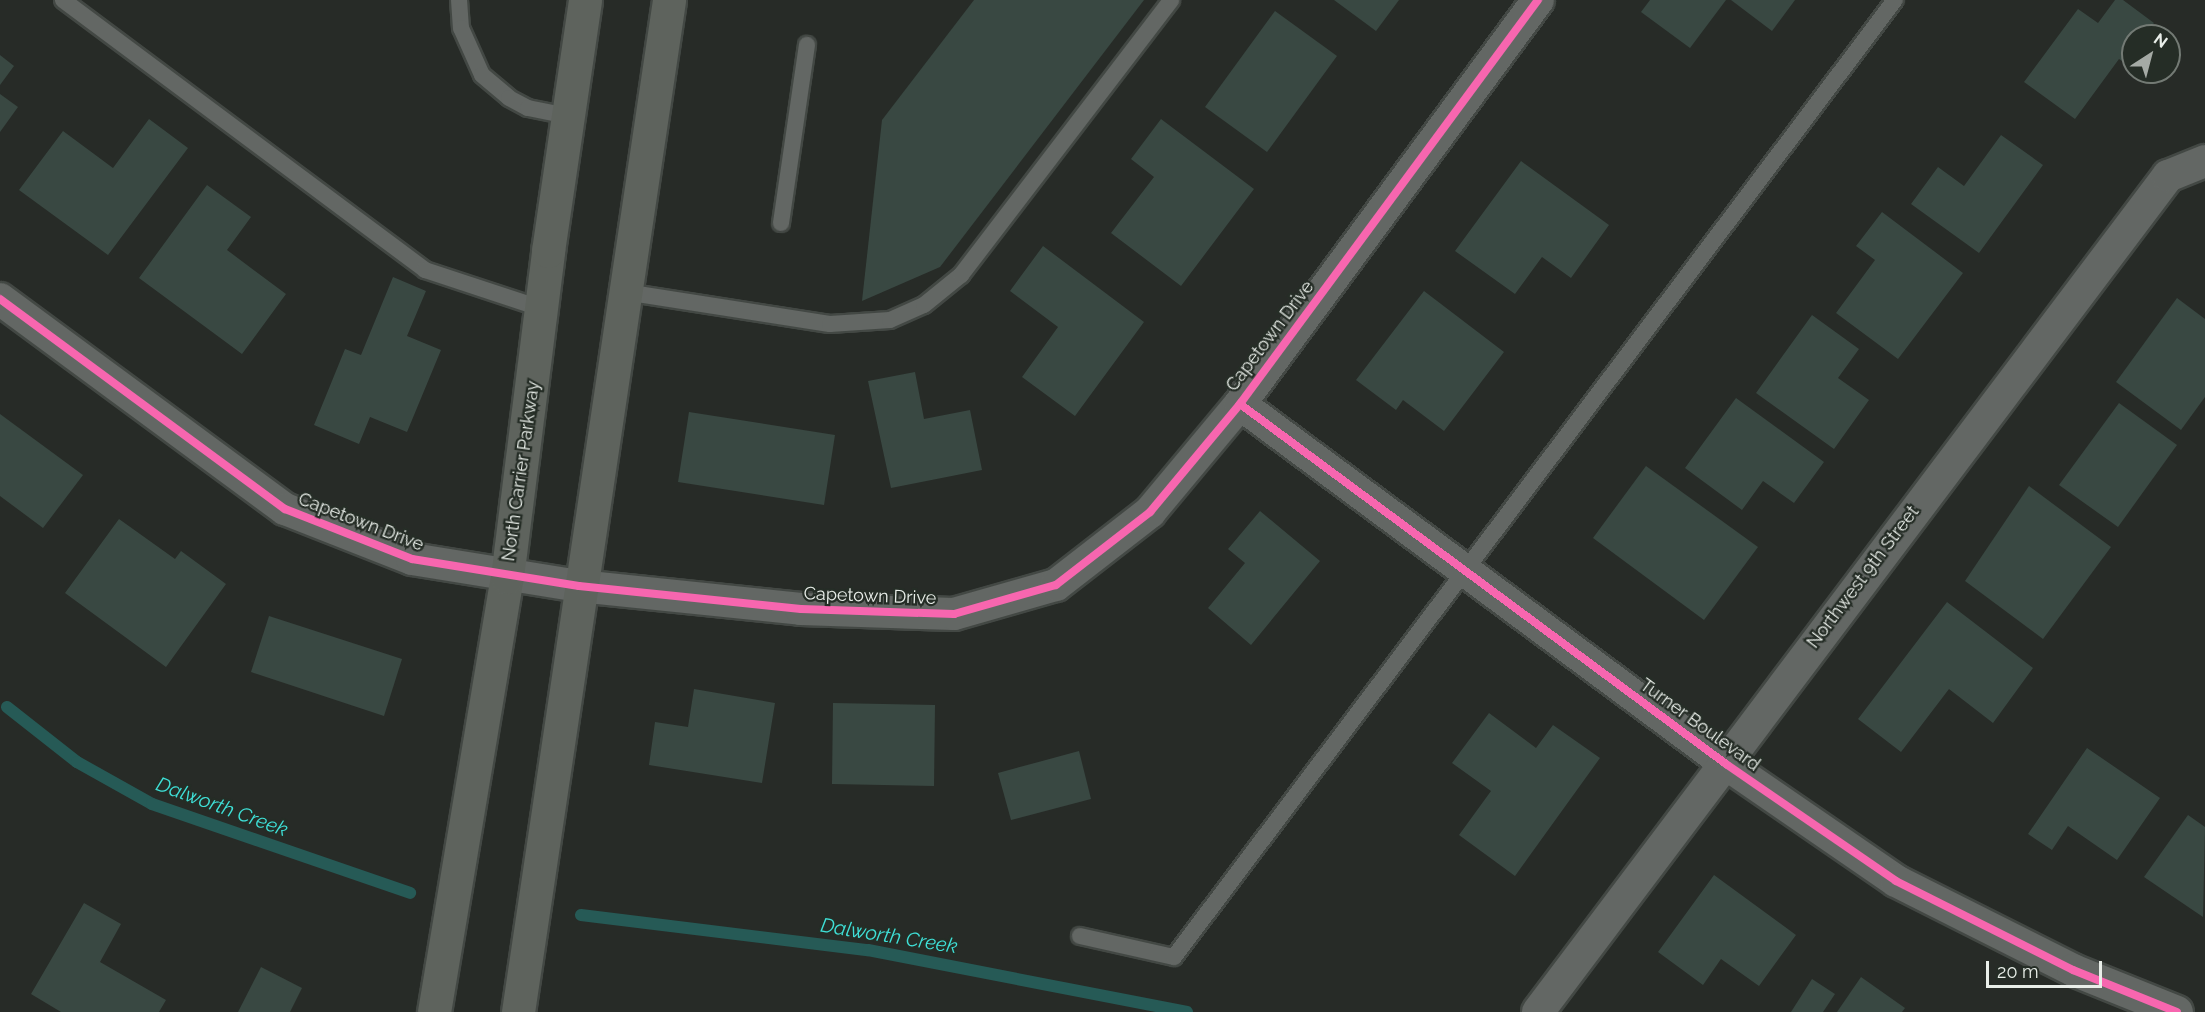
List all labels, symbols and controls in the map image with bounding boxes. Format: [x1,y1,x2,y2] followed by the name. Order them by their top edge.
[2121,24,2181,84] north arrow
[2150,29,2171,52] text: N
[1221,277,1319,395] street label: Capetown Drive
[498,379,544,563] street label: North Carrier Parkway
[295,488,427,556] street label: Capetown Drive
[1802,501,1924,653] street label: Northwest 9th Street
[803,583,937,609] street label: Capetown Drive
[1636,674,1764,776] street label: Turner Boulevard
[153,772,291,842] water label: Dalworth Creek
[819,913,959,959] water label: Dalworth Creek
[1989,949,2104,987] scale bar
[1997,961,2039,982] text: 20 m

